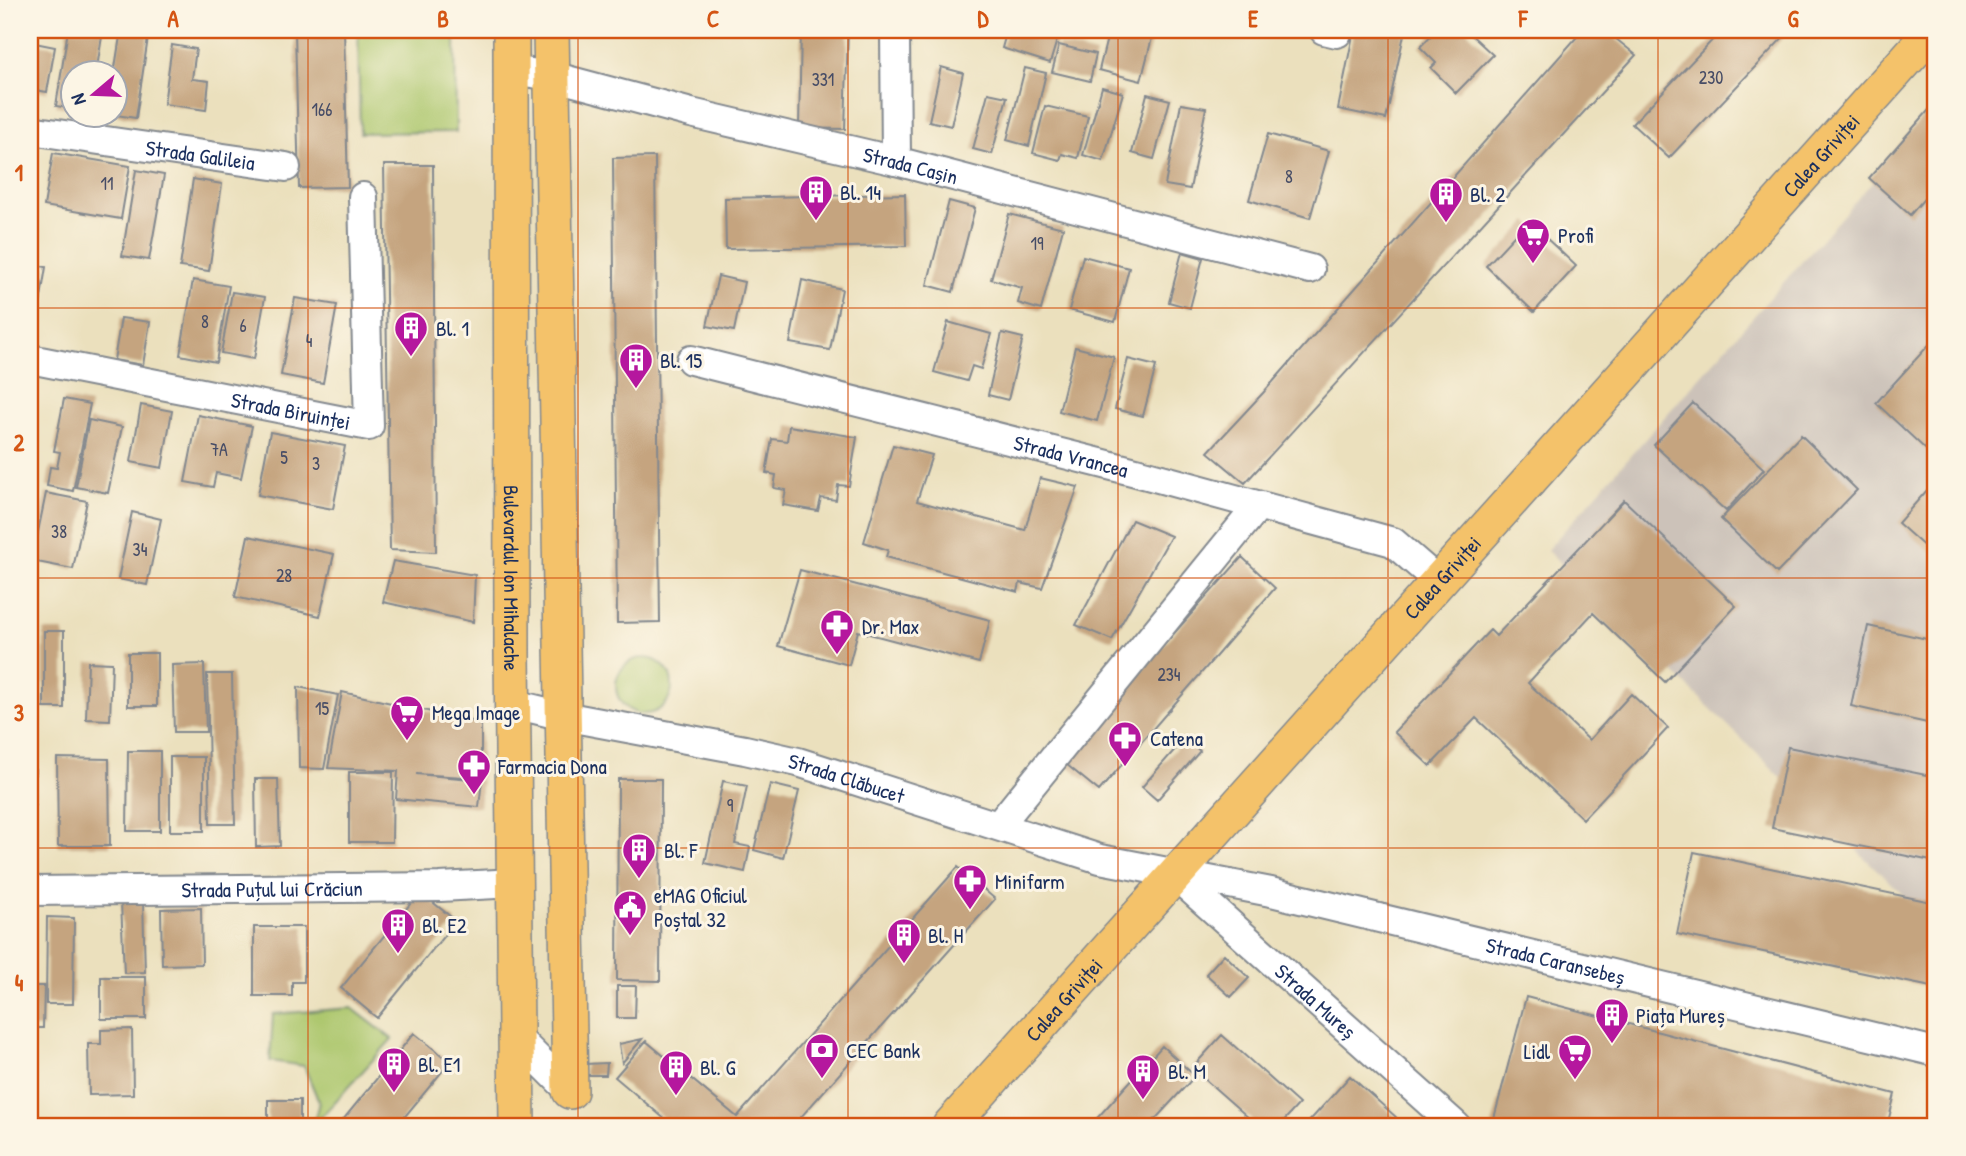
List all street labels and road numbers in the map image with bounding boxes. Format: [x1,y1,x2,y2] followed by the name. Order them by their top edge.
[1775,107,1866,203] street label: Calea Griviței
[144,132,257,177] street label: Strada Galileia
[860,139,961,191] street label: Strada Cașin
[229,385,353,437] street label: Strada Biruinței
[1011,427,1131,484] street label: Strada Vrancea
[497,485,527,671] street label: Bulevardul Ion Mihalache
[1397,529,1487,625] street label: Calea Griviței
[786,746,909,810] street label: Strada Clăbucet
[181,873,363,904] street label: Strada Puțul lui Crăciun
[1483,930,1628,991] street label: Strada Caransebeș
[1018,951,1109,1048] street label: Calea Griviței
[1269,957,1363,1045] street label: Strada Mureș

